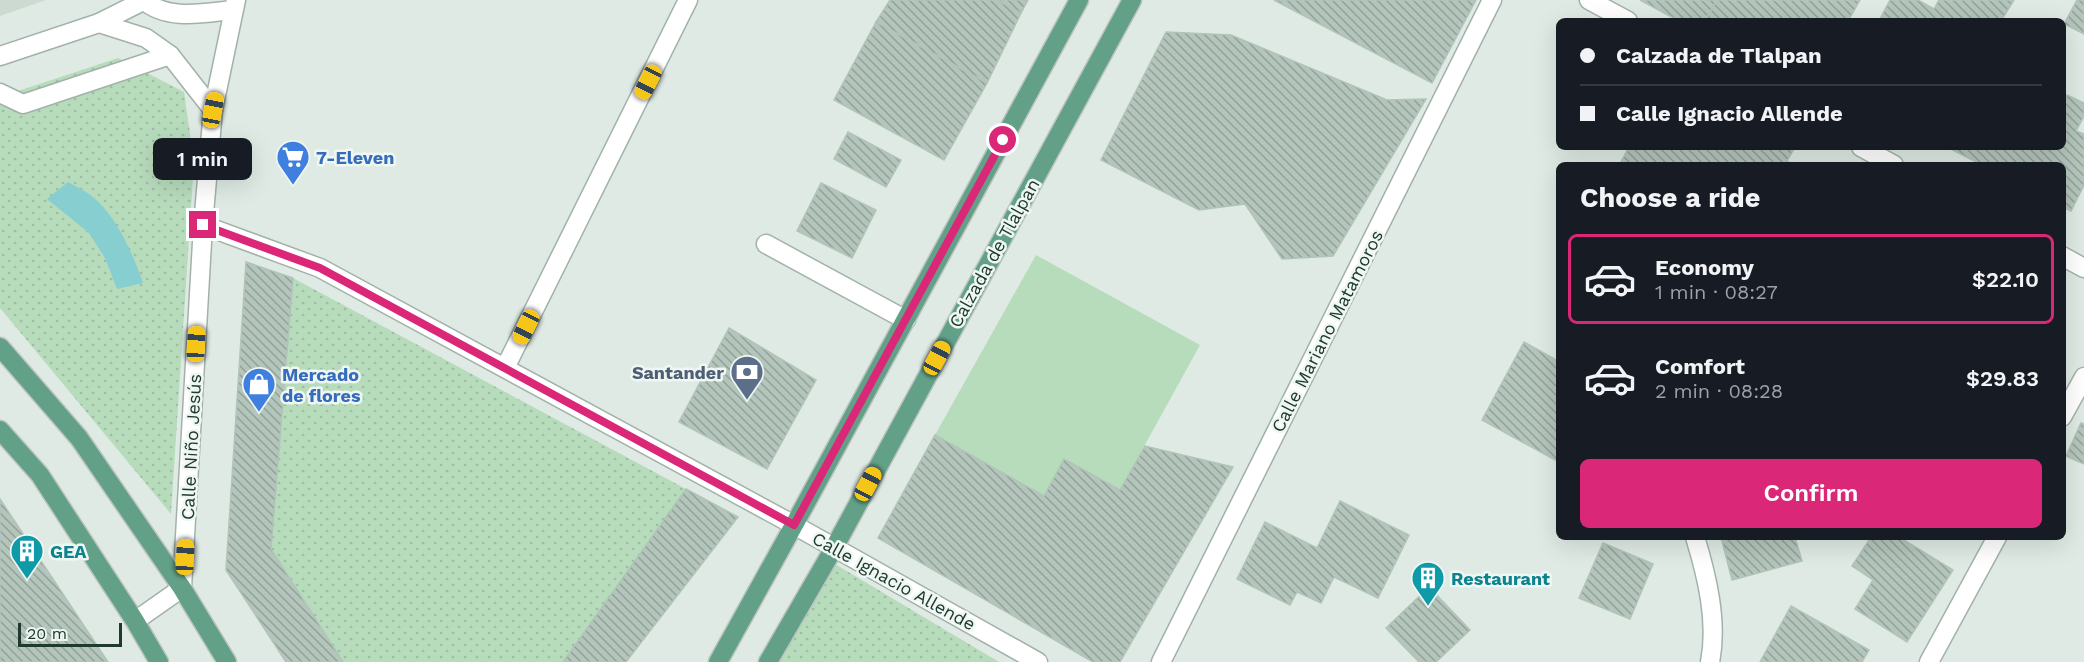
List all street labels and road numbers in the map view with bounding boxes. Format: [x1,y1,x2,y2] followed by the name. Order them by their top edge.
[944,175,1044,331] street label: Calzada de Tlalpan
[1267,226,1387,436] street label: Calle Mariano Matamoros
[177,373,205,521] street label: Calle Niño Jesús
[809,527,979,635] street label: Calle Ignacio Allende

